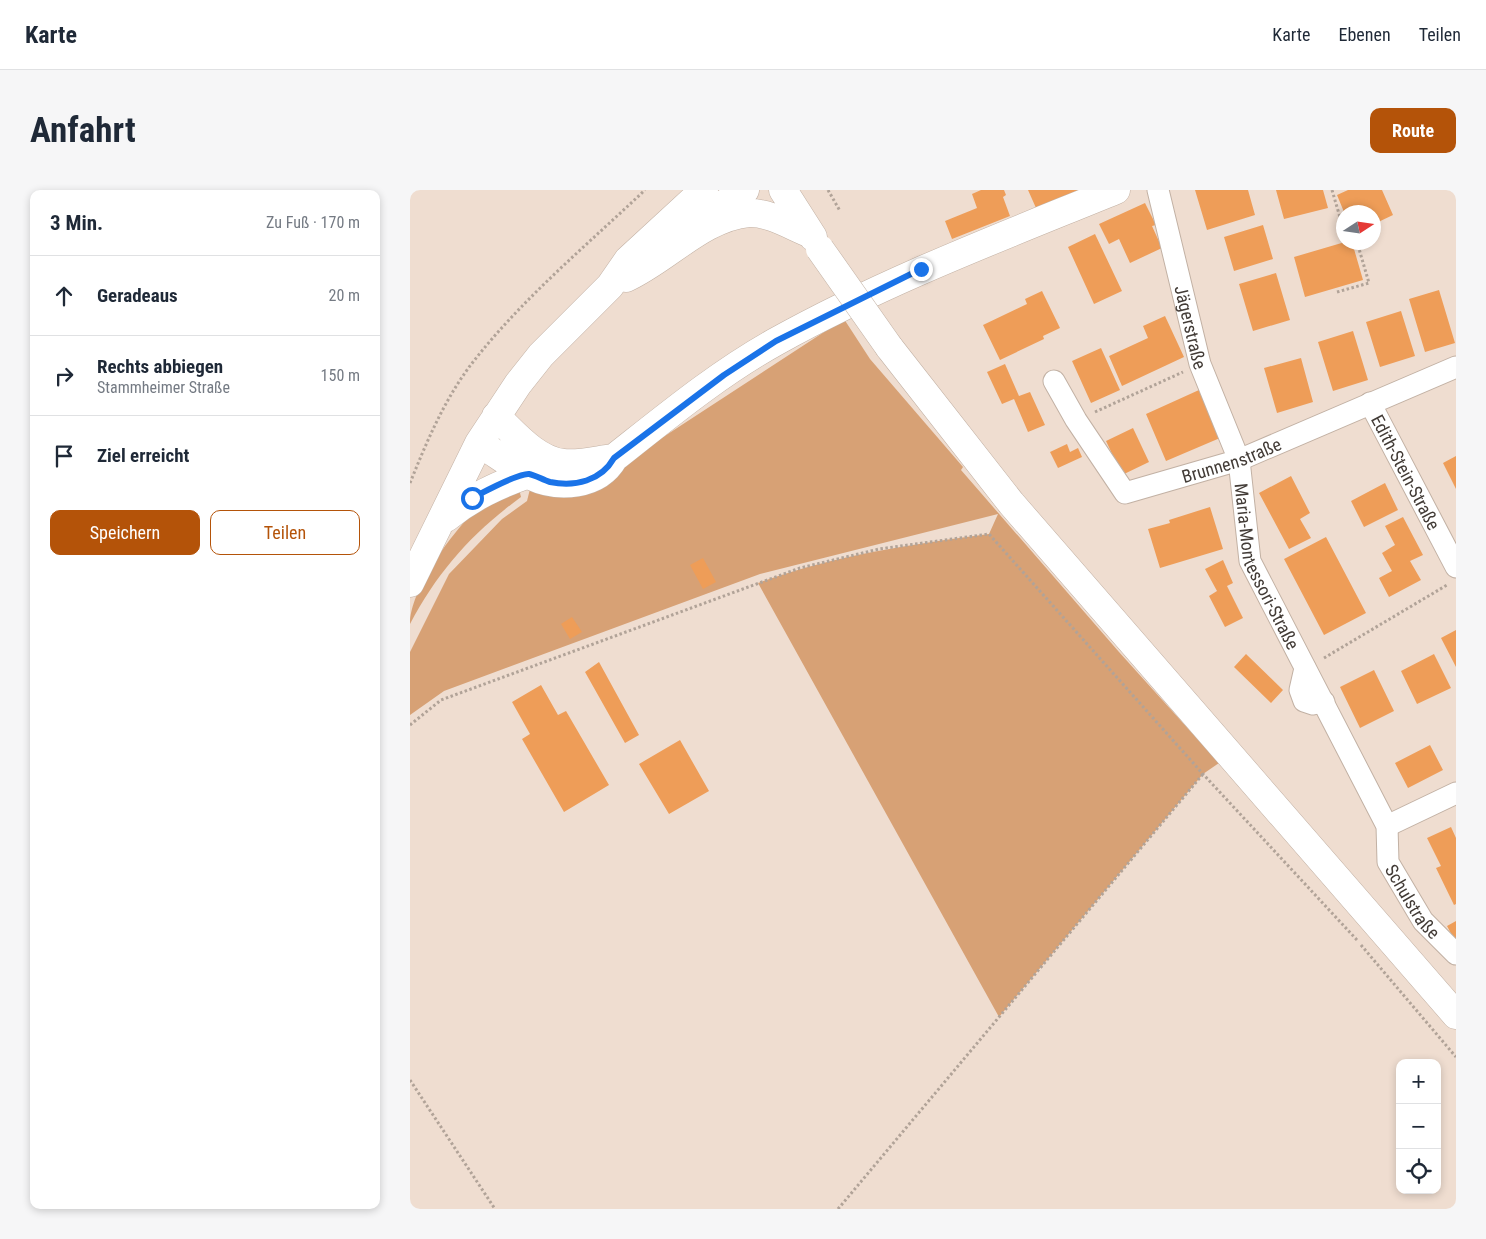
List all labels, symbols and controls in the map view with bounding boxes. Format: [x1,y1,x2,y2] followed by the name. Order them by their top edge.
[25,21,77,49] text: Karte
[1272,24,1311,45] text: Karte
[1339,24,1391,45] text: Ebenen
[1419,24,1461,45] text: Teilen
[1370,108,1456,153] button: Route
[30,110,136,151] text: Anfahrt
[1336,205,1381,250] north arrow
[50,211,103,235] text: 3 Min.
[266,213,360,232] text: Zu Fuß · 170 m
[910,258,933,281] route end
[50,282,78,310] icon: ahead
[1171,283,1211,372] street label: Jägerstraße
[97,284,178,307] text: Geradeaus
[328,286,360,305] text: 20 m
[97,355,223,378] text: Rechts abbiegen
[50,362,78,390] icon: right
[321,366,360,385] text: 150 m
[97,378,230,397] text: Stammheimer Straße
[1367,411,1445,533] street label: Edith-Stein-Straße
[1179,433,1284,487] street label: Brunnenstraße
[50,442,78,470] icon: arrive
[97,444,189,467] text: Ziel erreicht
[1231,482,1304,653] street label: Maria-Montessori-Straße
[461,487,484,510] route start
[50,510,200,555] button: Speichern
[210,510,360,555] button: Teilen
[1381,860,1445,943] street label: Schulstraße
[1396,1059,1441,1194] map controls
[1396,1059,1441,1104] button: +
[1396,1104,1441,1149] button: −
[1396,1149,1441,1194] button: locate

